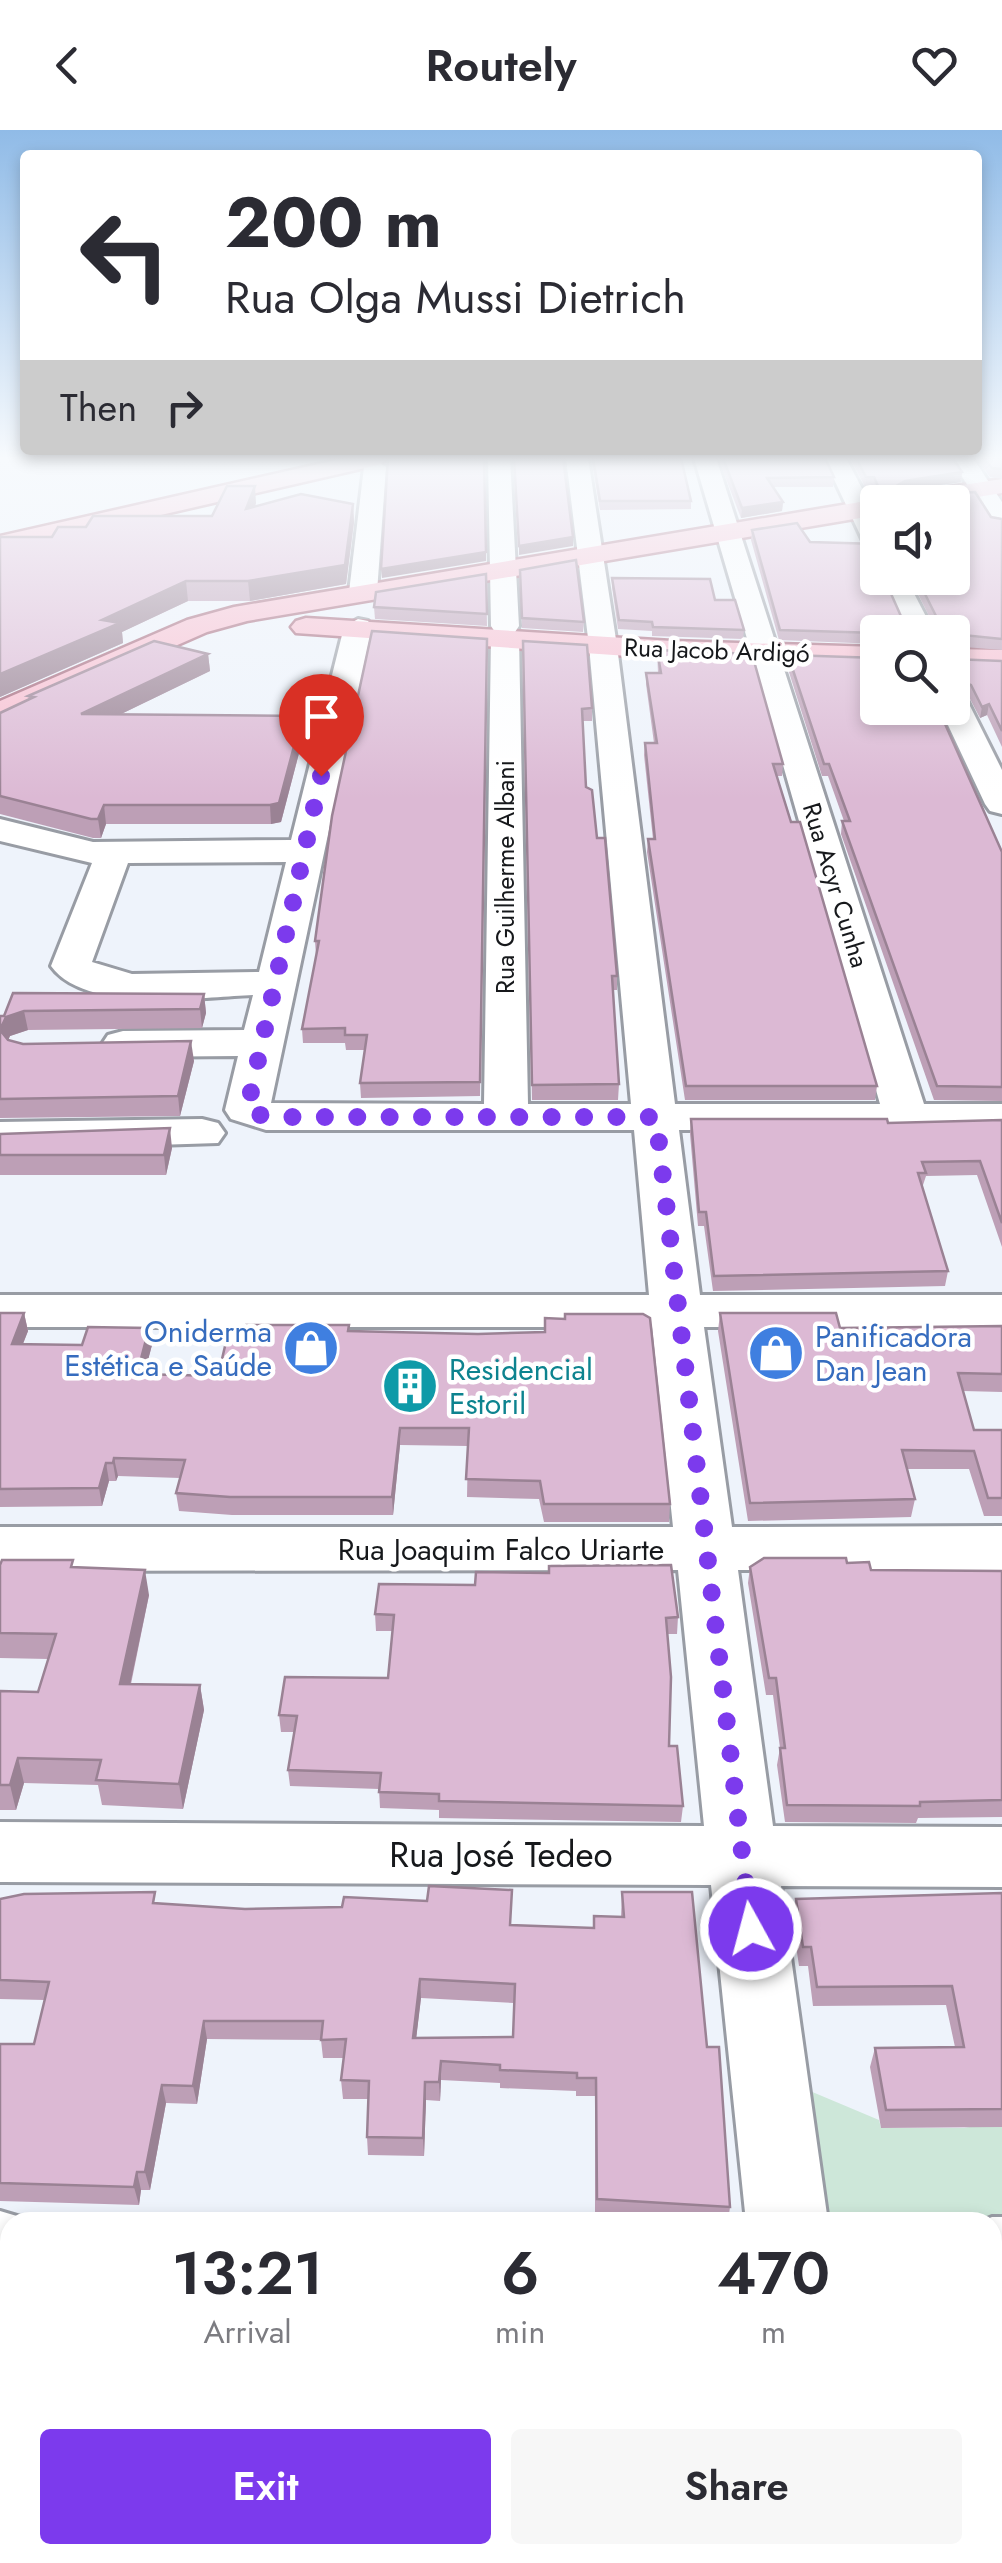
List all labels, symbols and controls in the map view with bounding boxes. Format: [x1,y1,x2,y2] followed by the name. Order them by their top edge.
[425,33,577,98] text: Routely
[40,38,95,93] icon: back
[907,38,962,93] icon: heart
[225,172,442,273] text: 200 m
[60,190,190,320] icon: left
[225,265,686,330] text: Rua Olga Mussi Dietrich
[60,380,137,435] text: Then
[157,380,212,435] icon: right
[860,485,970,725] map controls
[860,485,970,595] button: sound
[860,615,970,725] button: search
[624,629,810,671] street label: Rua Jacob Ardigó
[279,674,364,777] pin
[294,689,349,744] icon: arrive
[487,760,523,994] street label: Rua Guilherme Albani
[794,798,878,972] street label: Rua Acyr Cunha
[64,1310,272,1387] place label: Oniderma Estética e Saúde
[815,1315,972,1392] place label: Panificadora Dan Jean
[281,1318,341,1378] shop icon: Oniderma Estética e Saúde
[746,1323,806,1383] shop icon: Panificadora Dan Jean
[449,1348,593,1425] place label: Residencial Estoril
[380,1356,440,1416] building icon: Residencial Estoril
[338,1528,664,1571] street label: Rua Joaquim Falco Uriarte
[389,1830,613,1880] street label: Rua José Tedeo
[699,1877,803,1981] position arrow
[172,2230,323,2317] text: 13:21
[501,2230,539,2317] text: 6
[717,2230,830,2317] text: 470
[203,2309,292,2355] text: Arrival
[495,2309,545,2355] text: min
[761,2309,786,2355] text: m
[40,2429,491,2544] button: Exit
[511,2429,962,2544] button: Share

